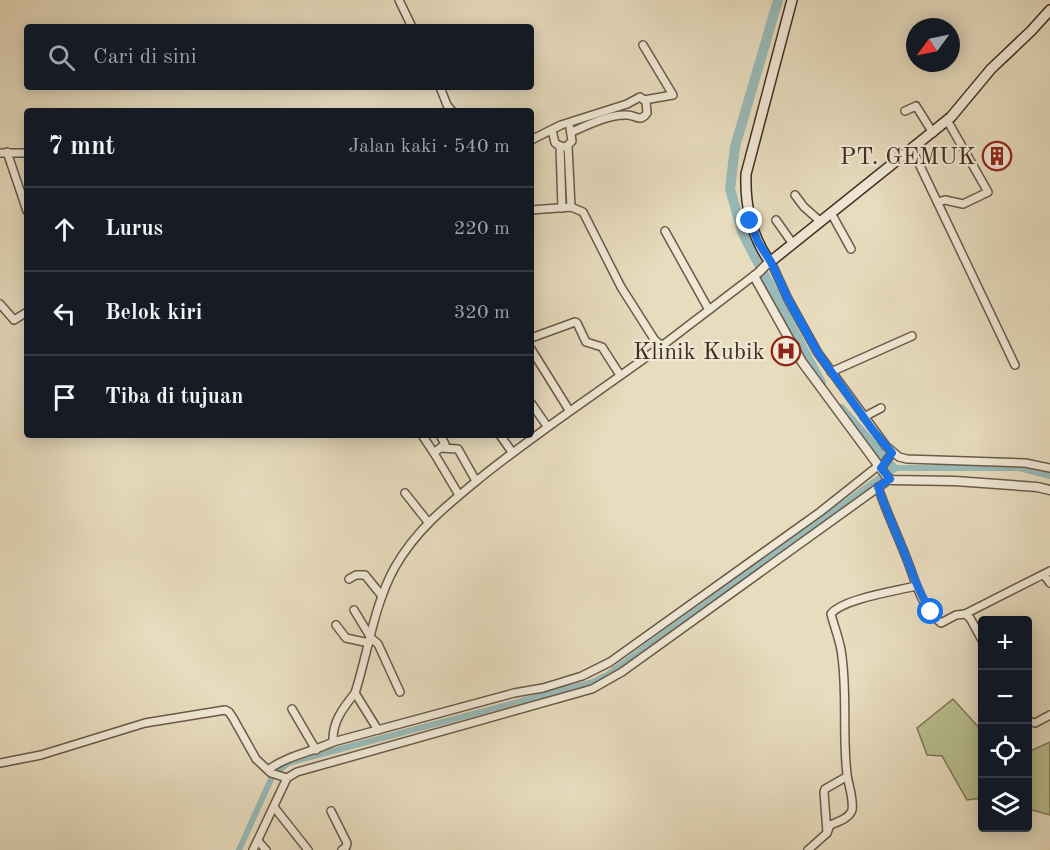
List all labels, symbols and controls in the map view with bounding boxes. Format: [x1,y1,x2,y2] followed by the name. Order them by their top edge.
[906,18,960,72] north arrow
[24,24,534,90] search box
[45,41,78,74] icon: search
[93,46,197,68] text: Cari di sini
[48,134,115,160] text: 7 mnt
[348,137,510,157] text: Jalan kaki · 540 m
[981,140,1013,172] building icon: PT. GEMUK
[840,146,976,170] place label: PT. GEMUK
[736,207,762,233] route end
[48,213,81,246] icon: ahead
[105,218,163,240] text: Lurus
[454,219,510,239] text: 220 m
[48,297,81,330] icon: left
[105,302,202,324] text: Belok kiri
[454,303,510,323] text: 320 m
[770,335,802,367] hospital icon: Klinik Kubik
[633,341,765,365] place label: Klinik Kubik
[48,381,81,414] icon: arrive
[105,386,243,408] text: Tiba di tujuan
[917,598,943,624] route start
[978,616,1032,832] map controls
[978,616,1032,670] button: +
[978,670,1032,724] button: −
[978,724,1032,778] button: locate
[978,778,1032,832] button: layers

